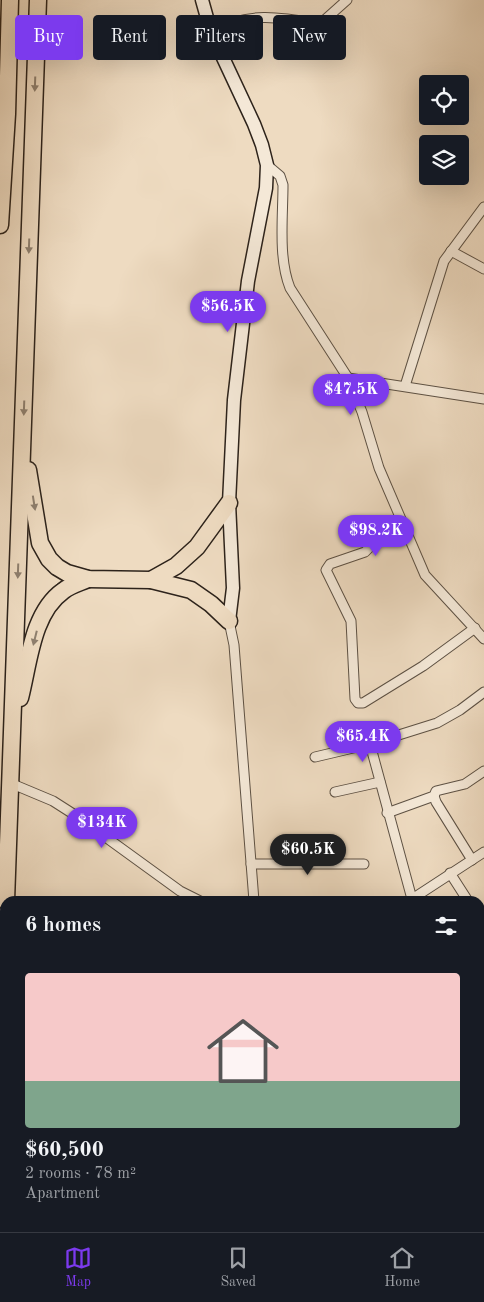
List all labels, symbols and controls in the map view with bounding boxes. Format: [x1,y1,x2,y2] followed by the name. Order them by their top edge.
[15,15,83,60] chip: Buy
[93,15,166,60] chip: Rent
[176,15,263,60] chip: Filters
[273,15,346,60] chip: New
[419,75,469,185] map controls
[419,75,469,125] button: locate
[31,76,39,92] one-way arrow
[419,135,469,185] button: layers
[25,238,33,254] one-way arrow
[187,290,269,333] pin: $56.5K
[201,299,255,315] text: $56.5K
[310,374,392,416] pin: $47.5K
[324,382,378,398] text: $47.5K
[19,401,27,417] one-way arrow
[31,495,39,511] one-way arrow
[335,514,417,557] pin: $98.2K
[349,523,403,539] text: $98.2K
[14,563,22,579] one-way arrow
[30,630,38,645] one-way arrow
[322,720,404,763] pin: $65.4K
[336,729,390,745] text: $65.4K
[67,806,137,849] pin: $134K
[77,815,127,831] text: $134K
[267,834,349,876] pin: $60.5K
[281,842,335,858] text: $60.5K
[432,912,460,940] icon: filters
[25,915,101,936] text: 6 homes
[198,1006,288,1096] icon: home
[25,1140,104,1161] text: $60,500
[25,1166,136,1182] text: 2 rooms · 78 m²
[25,1186,100,1202] text: Apartment
[64,1244,92,1291] tab: Map
[220,1244,256,1291] tab: Saved
[384,1244,420,1291] tab: Home

